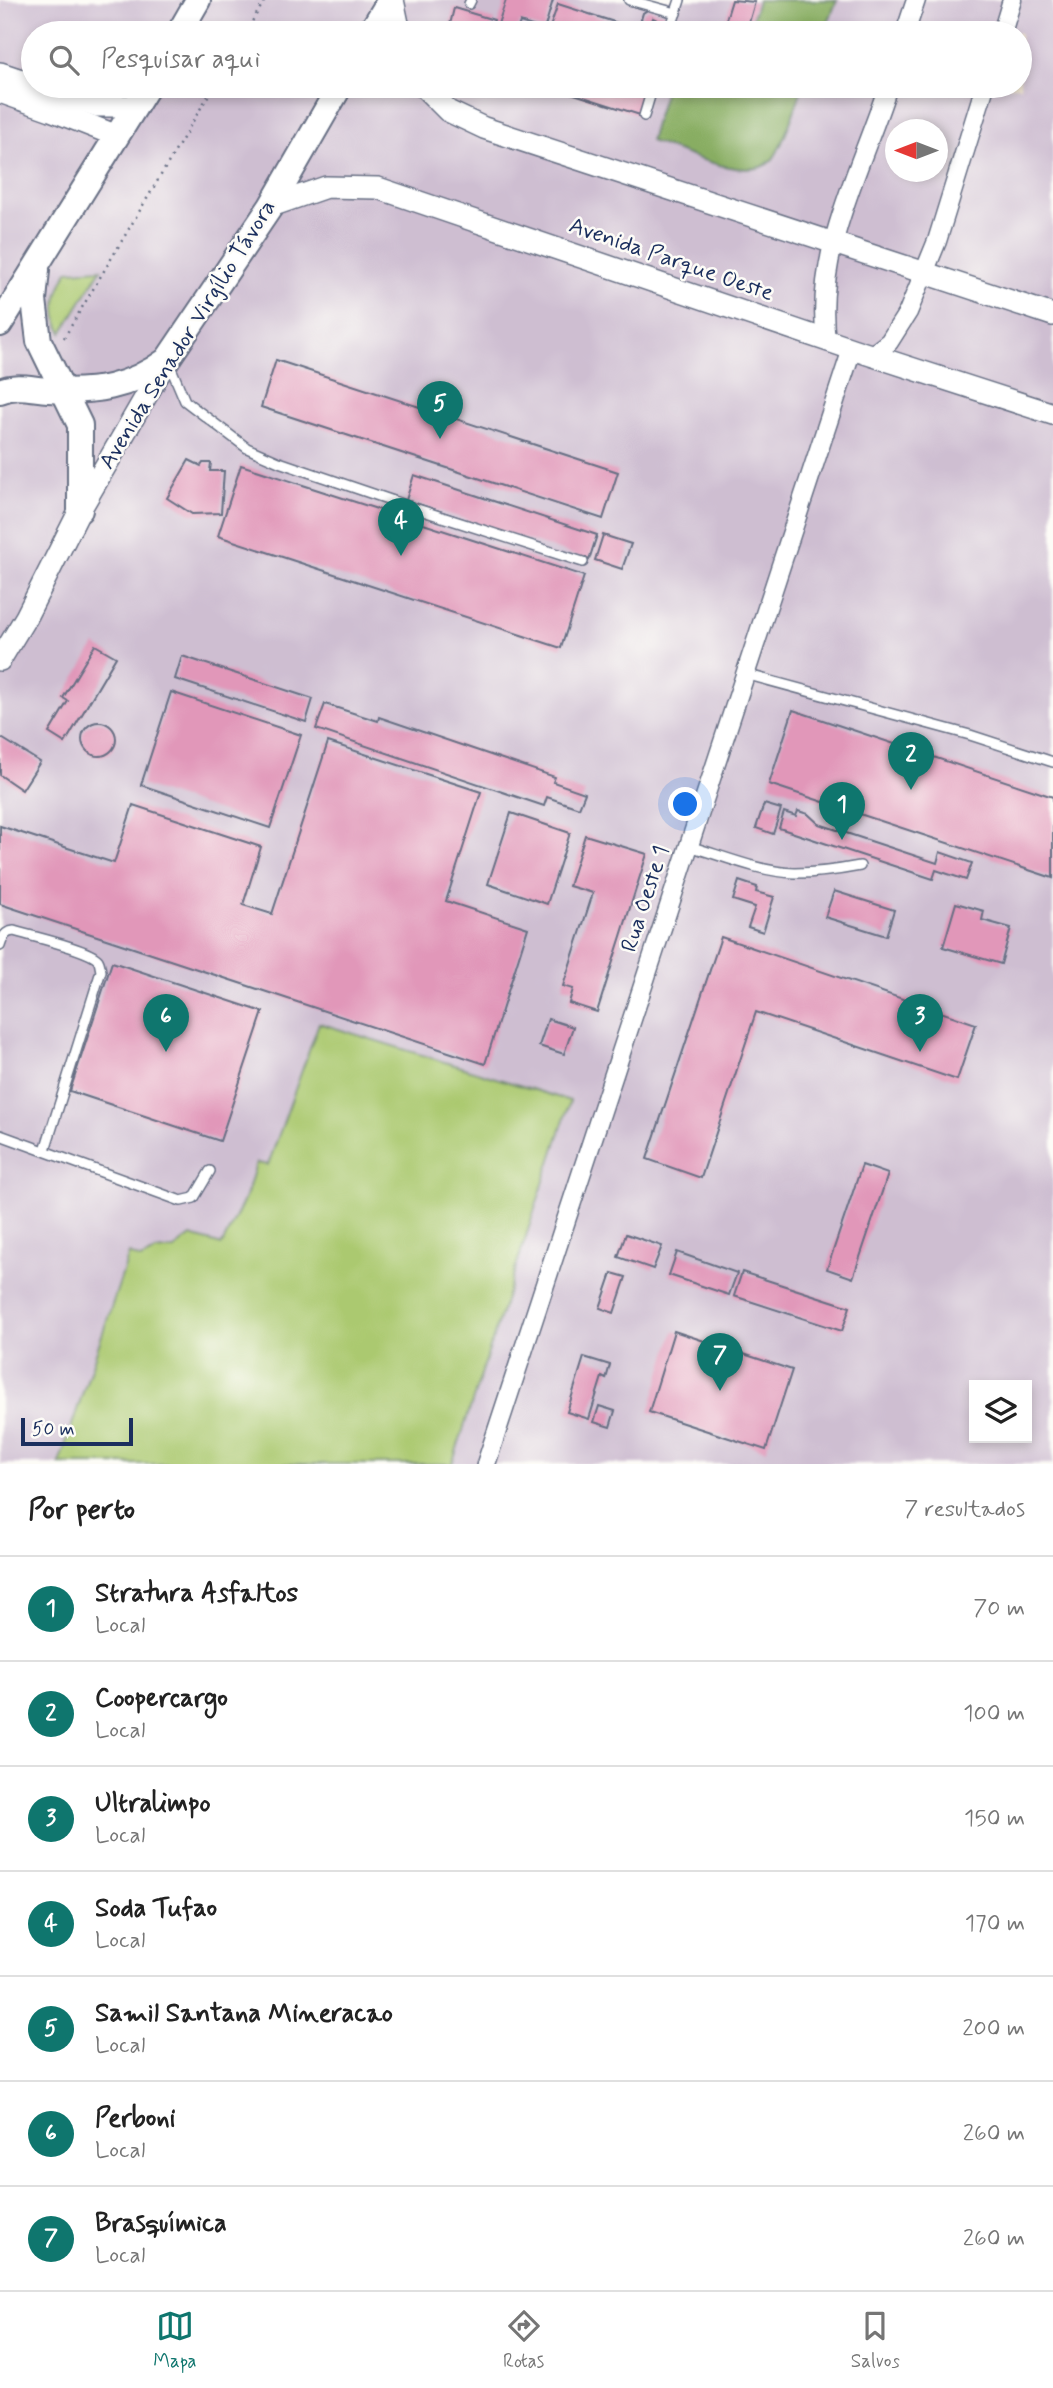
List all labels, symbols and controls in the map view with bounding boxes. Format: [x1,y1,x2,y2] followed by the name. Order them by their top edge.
[21,21,1032,98] search box
[45,41,83,79] icon: search
[101,43,260,77] text: Pesquisar aqui
[885,119,948,182] north arrow
[93,195,283,475] street label: Avenida Senador Virgílio Távora
[565,211,777,309] street label: Avenida Parque Oeste
[417,381,463,439] pin: 5
[378,498,424,556] pin: 4
[888,732,934,790] pin: 2
[819,782,865,840] pin: 1
[668,787,702,821] your location
[615,842,677,956] street label: Rua Oeste 1
[143,994,189,1052] pin: 6
[897,994,943,1052] pin: 3
[697,1333,743,1391] pin: 7
[969,1380,1032,1443] map controls
[969,1380,1032,1443] button: layers
[21,1415,133,1447] scale bar
[32,1417,75,1442] text: 50 m
[28,1490,135,1529] text: Por perto
[904,1495,1025,1525] text: 7 resultados
[95,1577,298,1611] text: Stratura Asfaltos
[46,1594,56,1624] text: 1
[973,1594,1025,1624] text: 70 m
[95,1611,145,1641] text: Local
[95,1682,228,1716] text: Coopercargo
[45,1699,57,1729] text: 2
[963,1699,1025,1729] text: 100 m
[95,1716,145,1746] text: Local
[95,1787,211,1821] text: Ultralimpo
[46,1804,56,1834] text: 3
[964,1804,1025,1834] text: 150 m
[95,1821,145,1851] text: Local
[95,1892,217,1926] text: Soda Tufao
[44,1909,58,1939] text: 4
[965,1909,1025,1939] text: 170 m
[95,1926,145,1956] text: Local
[95,1997,393,2031] text: Samil Santana Mineracao
[44,2014,58,2044] text: 5
[962,2014,1025,2044] text: 200 m
[95,2031,145,2061] text: Local
[95,2102,175,2136] text: Perboni
[45,2119,57,2149] text: 6
[963,2119,1025,2149] text: 260 m
[95,2136,145,2166] text: Local
[95,2207,227,2241] text: Brasquímica
[44,2224,58,2254] text: 7
[963,2224,1025,2254] text: 260 m
[95,2241,145,2271] text: Local
[153,2307,197,2374] tab: Mapa
[503,2307,544,2374] tab: Rotas
[851,2307,900,2374] tab: Salvos

